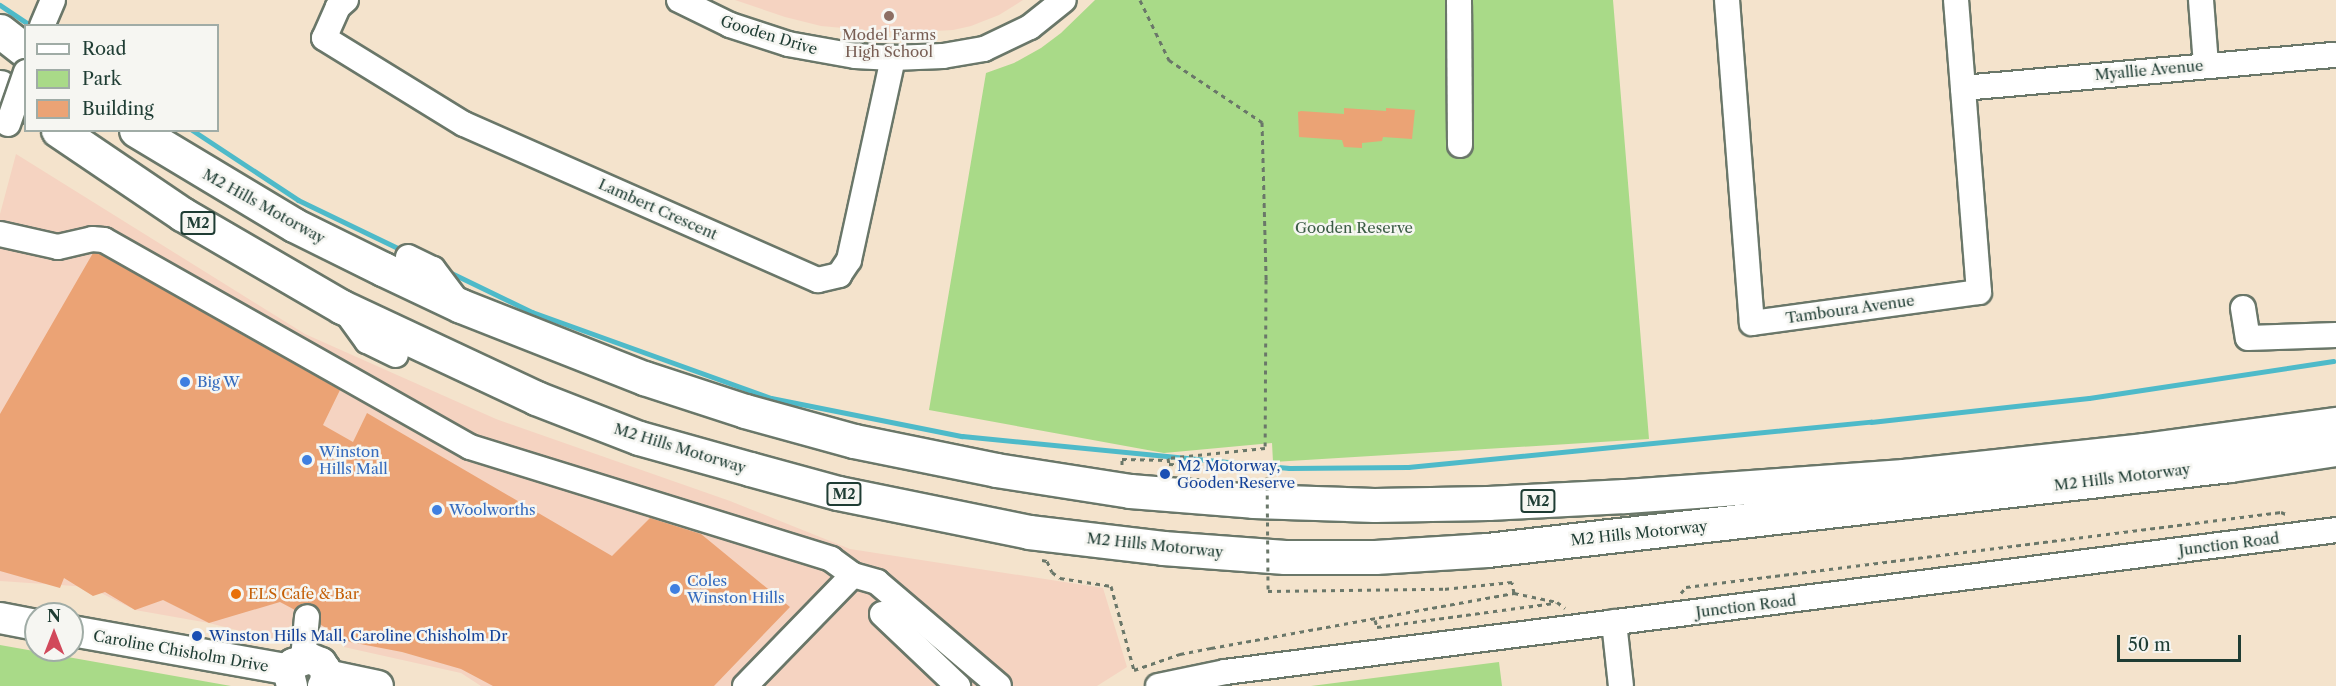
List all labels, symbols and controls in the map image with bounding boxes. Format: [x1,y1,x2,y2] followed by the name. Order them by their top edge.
[882,9,896,23] marker: Model Farms High School
[718,12,820,58] street label: Gooden Drive
[24,24,219,132] legend
[842,25,936,60] place label: Model Farms High School
[82,38,127,60] text: Road
[2094,56,2204,84] street label: Myallie Avenue
[82,68,121,90] text: Park
[82,98,154,120] text: Building
[200,165,328,247] street label: M2 Hills Motorway
[596,175,720,243] street label: Lambert Crescent
[180,212,216,234] road number: M2
[1295,219,1413,237] park label: Gooden Reserve
[1784,291,1916,327] street label: Tamboura Avenue
[197,373,240,391] place label: Big W
[178,375,192,389] marker: Big W
[612,419,748,477] street label: M2 Hills Motorway
[319,442,388,477] place label: Winston Hills Mall
[300,453,314,467] marker: Winston Hills Mall
[1177,456,1295,491] place label: M2 Motorway, Gooden Reserve
[2053,460,2191,494] street label: M2 Hills Motorway
[1158,467,1172,481] marker: M2 Motorway, Gooden Reserve
[826,483,862,505] road number: M2
[1520,490,1556,512] road number: M2
[449,501,536,519] place label: Woolworths
[430,503,444,517] marker: Woolworths
[1570,517,1708,549] street label: M2 Hills Motorway
[1086,529,1224,561] street label: M2 Hills Motorway
[2178,529,2280,559] street label: Junction Road
[687,571,785,606] place label: Coles Winston Hills
[668,582,682,596] marker: Coles Winston Hills
[248,585,359,603] place label: ELS Cafe & Bar
[229,587,243,601] marker: ELS Cafe & Bar
[1695,591,1797,621] street label: Junction Road
[24,602,84,662] north arrow
[47,606,61,626] text: N
[2120,623,2244,661] scale bar
[92,627,270,675] street label: Caroline Chisholm Drive
[209,627,507,645] place label: Winston Hills Mall, Caroline Chisholm Dr
[190,629,204,643] marker: Winston Hills Mall, Caroline Chisholm Dr
[2128,634,2171,656] text: 50 m

